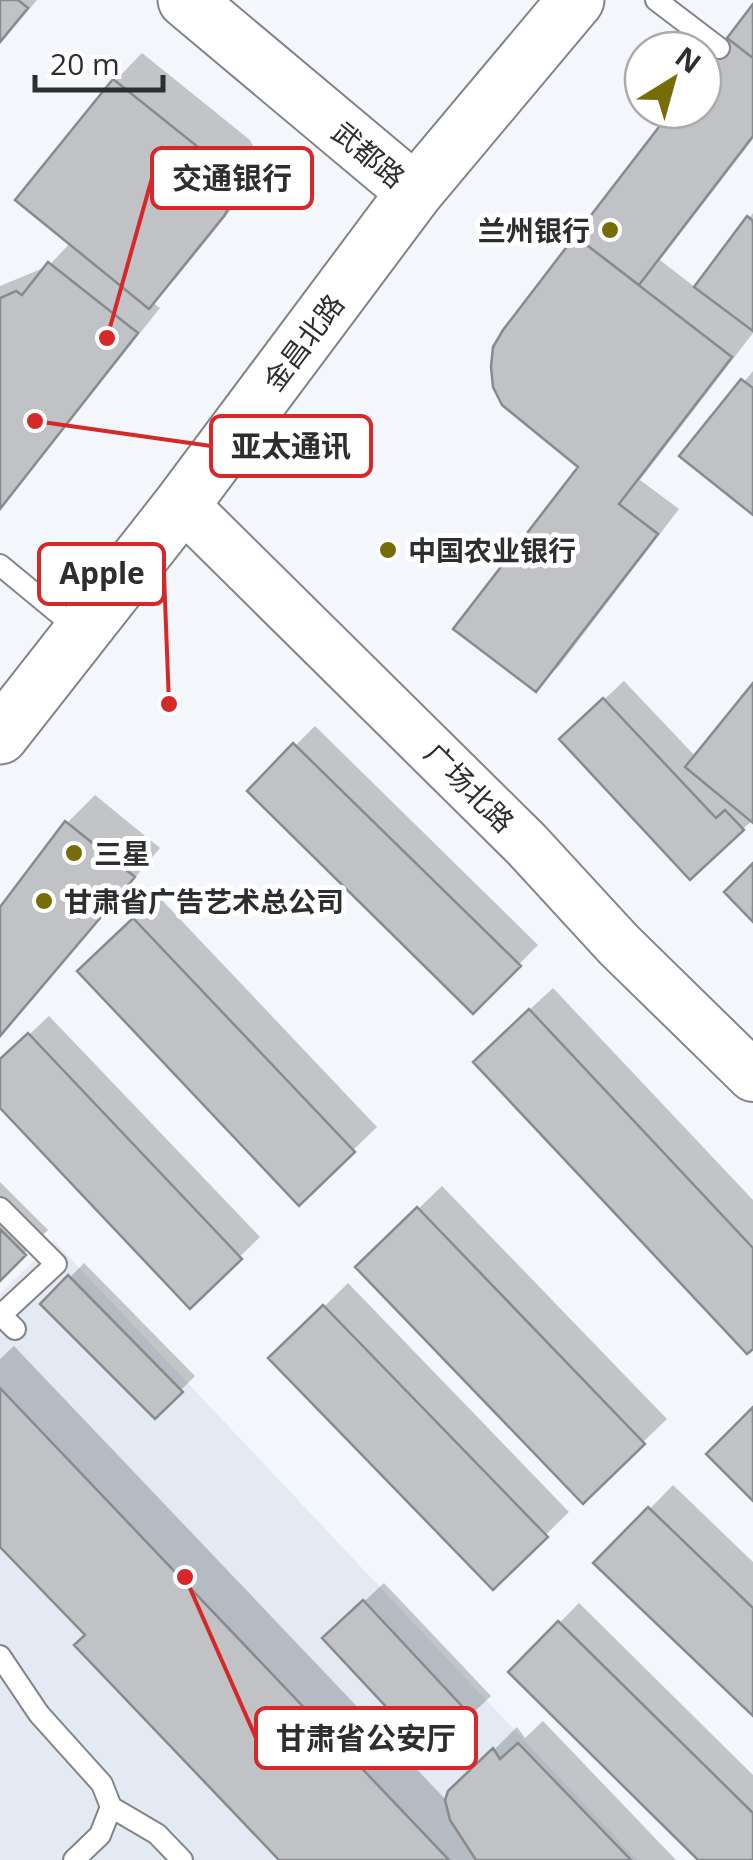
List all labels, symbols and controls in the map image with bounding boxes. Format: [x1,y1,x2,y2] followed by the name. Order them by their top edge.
[35,30,162,92] scale bar
[623,30,723,130] north arrow
[668,37,709,81] text: N
[50,43,120,84] text: 20 m
[325,112,413,196] street label: 武都路
[152,148,312,208] callout: 交通银行
[172,157,292,198] text: 交通银行
[478,211,590,249] place label: 兰州银行
[599,219,621,241] marker: 兰州银行
[254,286,352,398] street label: 金昌北路
[211,416,371,476] callout: 亚太通讯
[231,425,351,466] text: 亚太通讯
[408,531,576,569] place label: 中国农业银行
[377,539,399,561] marker: 中国农业银行
[39,544,164,604] callout: Apple
[59,552,145,593] text: Apple
[417,734,523,840] street label: 广场北路
[94,834,150,872] place label: 三星
[63,842,85,864] marker: 三星
[64,882,344,920] place label: 甘肃省广告艺术总公司
[33,890,55,912] marker: 甘肃省广告艺术总公司
[256,1708,476,1768] callout: 甘肃省公安厅
[276,1717,456,1758] text: 甘肃省公安厅

